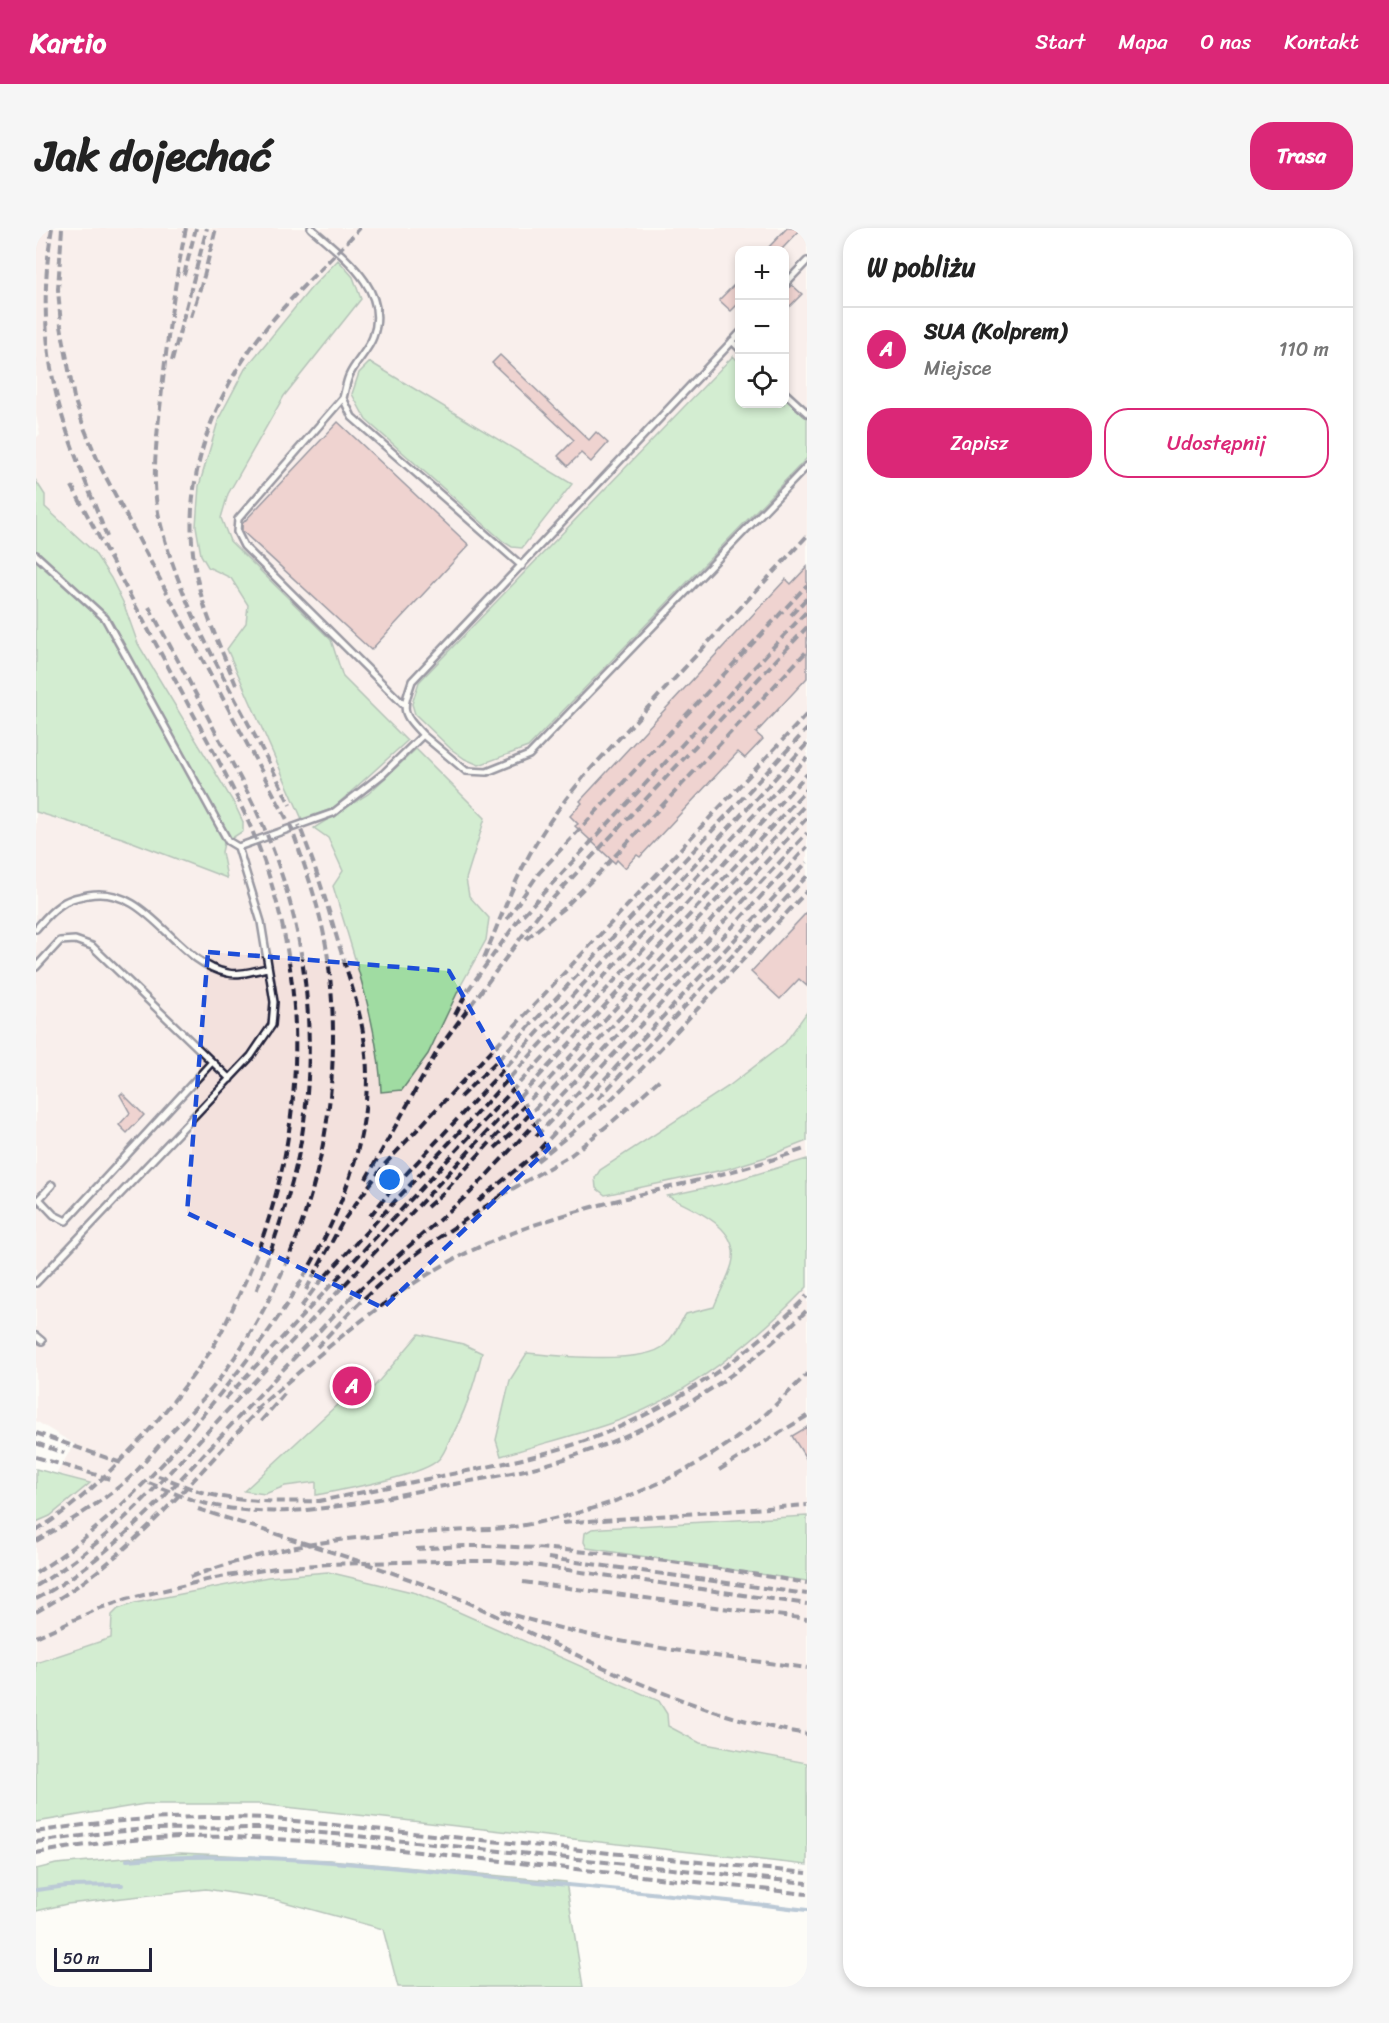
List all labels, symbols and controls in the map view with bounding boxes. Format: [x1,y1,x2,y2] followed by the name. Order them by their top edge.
[30,18,106,67] text: Kartio
[1035,23,1085,61] text: Start
[1118,23,1168,61] text: Mapa
[1201,23,1251,61] text: O nas
[1284,23,1359,61] text: Kontakt
[36,119,271,193] text: Jak dojechać
[1250,122,1353,190] button: Trasa
[867,244,976,290] text: W pobliżu
[735,246,789,408] map controls
[735,246,789,300] button: +
[735,300,789,354] button: −
[924,312,1067,351] text: SUA (Kolprem)
[880,332,893,367] text: A
[1279,332,1329,367] text: 110 m
[924,351,991,386] text: Miejsce
[735,354,789,408] button: locate
[867,408,1092,478] button: Zapisz
[1104,408,1329,478] button: Udostępnij
[375,1165,404,1194] your location
[332,1364,372,1408] pin: A
[63,1944,99,1973] text: 50 m
[54,1945,152,1972] scale bar

